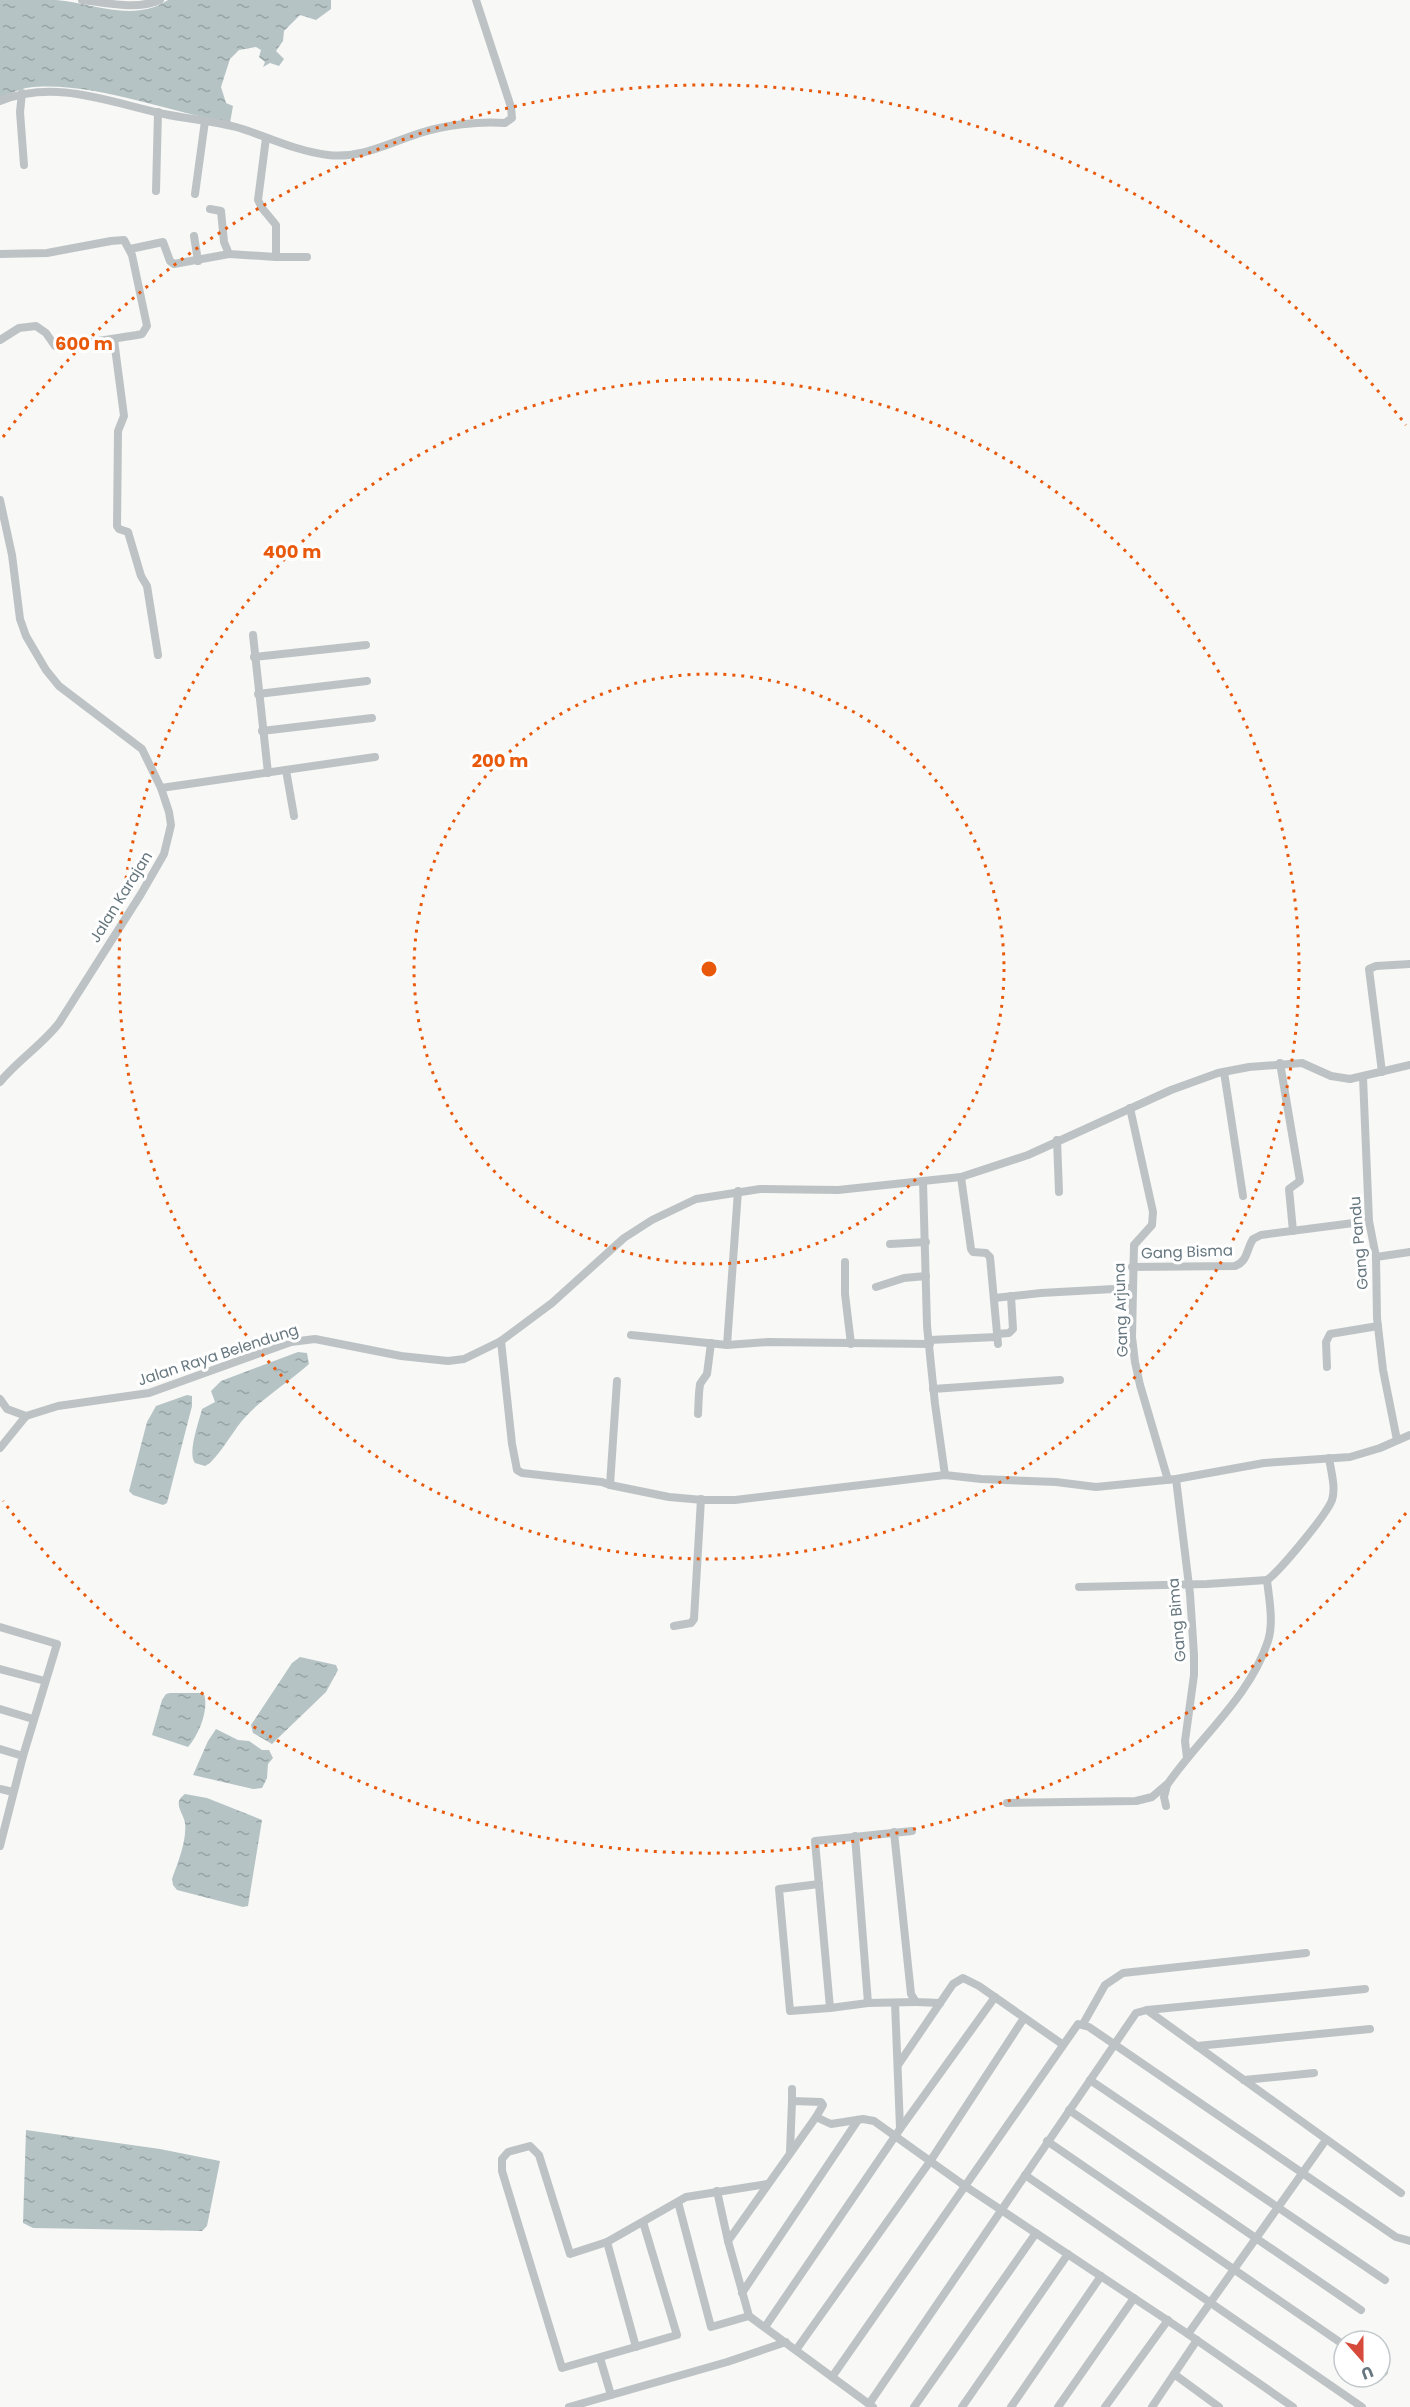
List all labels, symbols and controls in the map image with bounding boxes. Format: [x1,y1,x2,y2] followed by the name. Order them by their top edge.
[55,331,113,356] text: 600 m
[263,539,321,564] text: 400 m
[472,748,528,773] text: 200 m
[84,847,157,946] street label: Jalan Karajan
[699,959,719,979] centre of rings
[1344,1195,1373,1291] street label: Gang Pandu
[1141,1239,1233,1264] street label: Gang Bisma
[1108,1263,1133,1358] street label: Gang Arjuna
[135,1319,301,1390] street label: Jalan Raya Belendung
[1162,1577,1191,1663] street label: Gang Bima
[1332,2329,1392,2389] north arrow
[1358,2360,1377,2385] text: U

